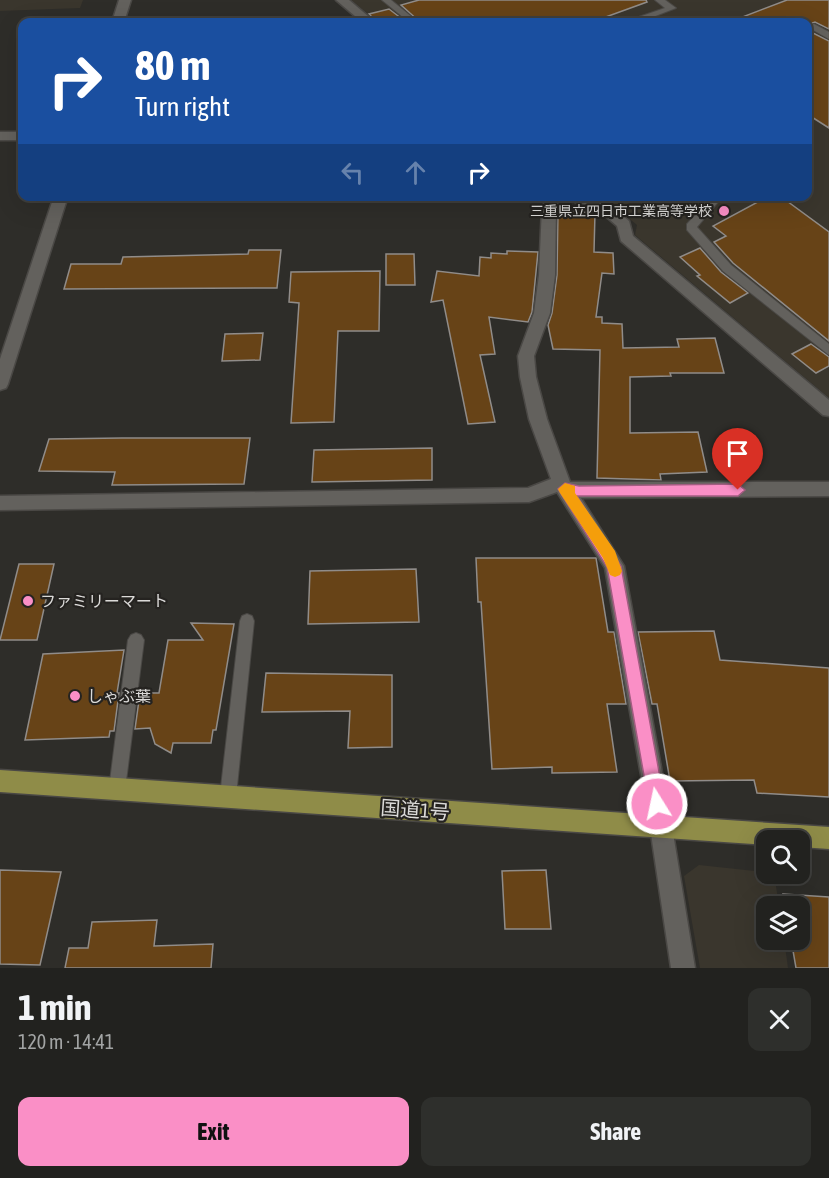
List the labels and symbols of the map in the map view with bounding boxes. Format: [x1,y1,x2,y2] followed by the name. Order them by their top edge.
[530,203,712,219] place label: 三重県立四日市工業高等学校
[717,204,731,218] marker: 三重県立四日市工業高等学校
[712,428,763,490] pin
[40,592,168,610] place label: ファミリーマート
[21,594,35,608] marker: ファミリーマート
[87,687,151,705] place label: しゃぶ葉
[68,689,82,703] marker: しゃぶ葉
[625,772,689,836] position arrow
[380,796,450,823] street label: 国道1号

